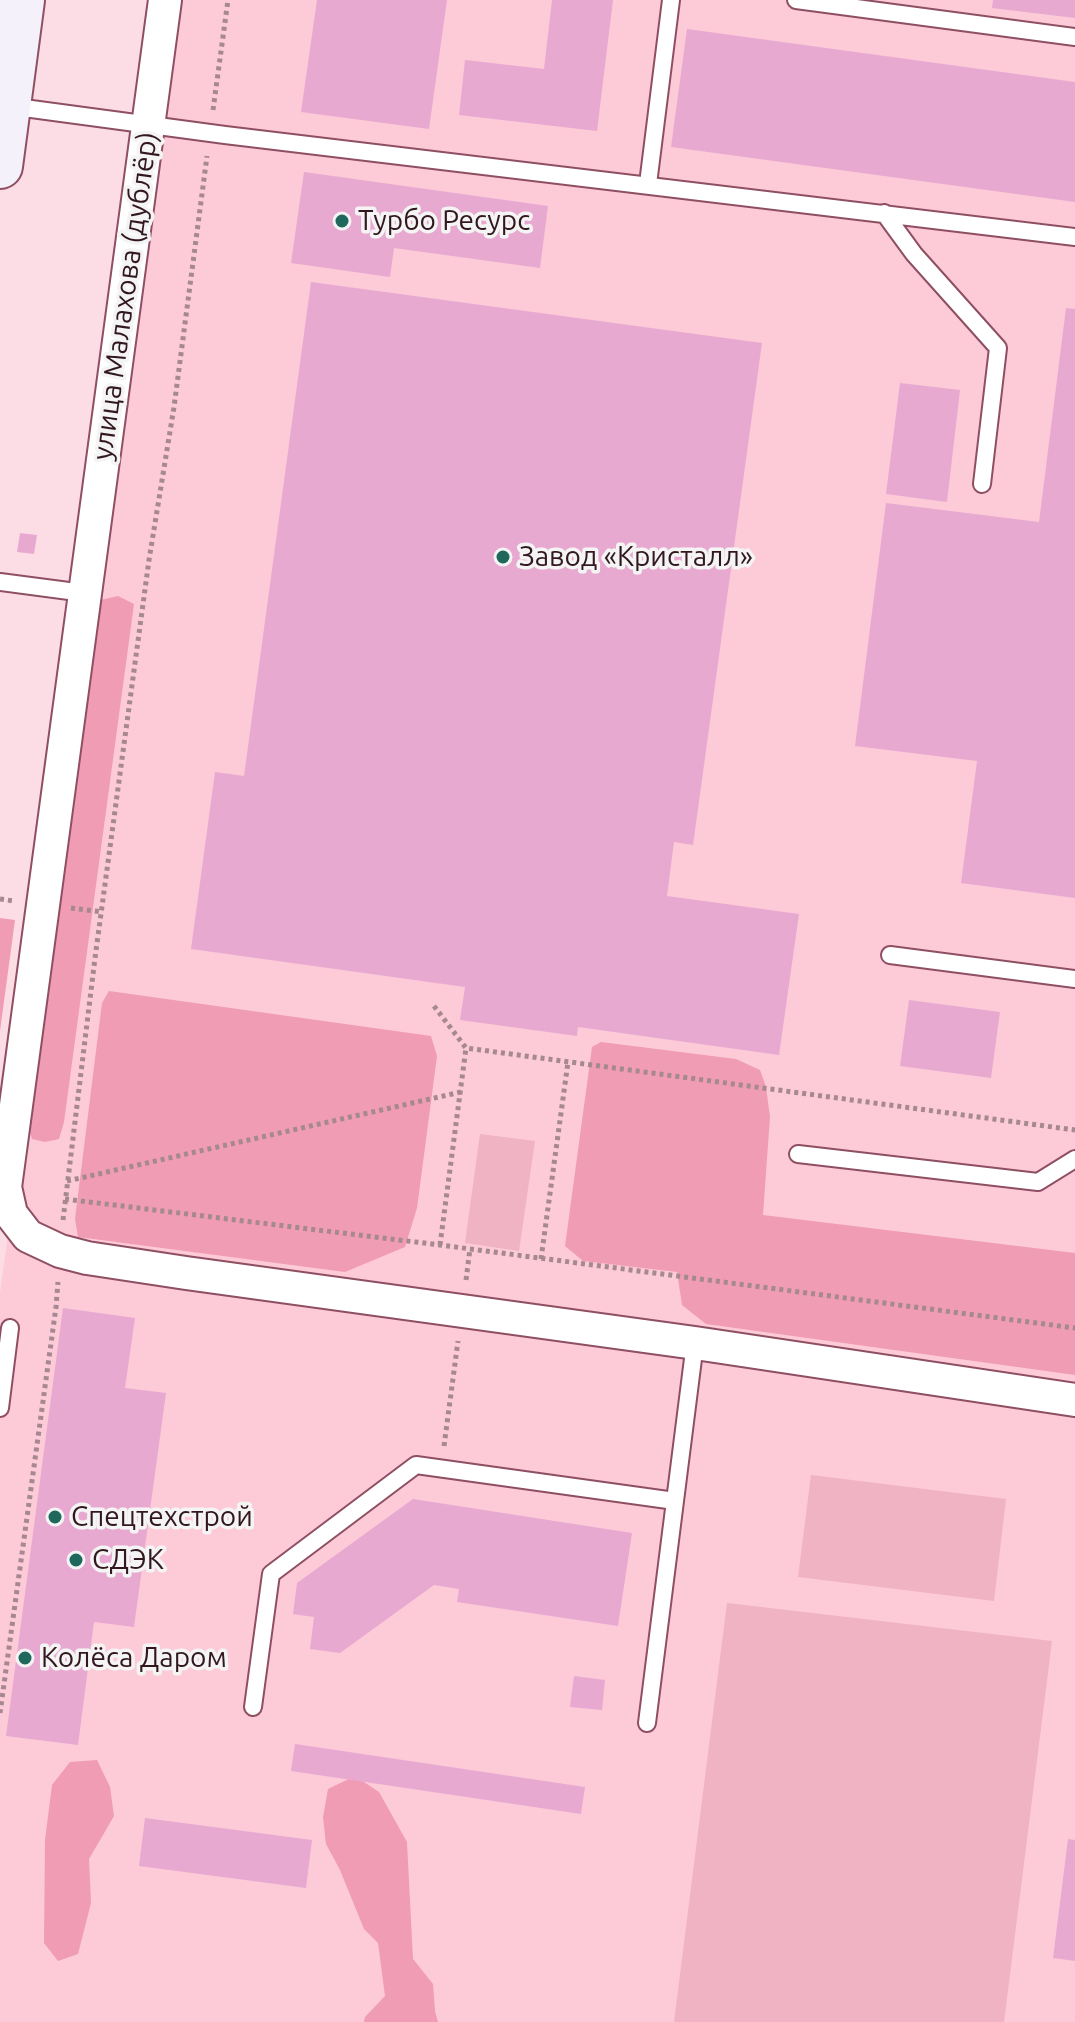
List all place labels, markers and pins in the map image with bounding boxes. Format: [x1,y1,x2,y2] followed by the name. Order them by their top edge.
[358,204,530,238] place label: Турбо Ресурс
[333,212,351,230] marker: Турбо Ресурс
[519,540,753,574] place label: Завод «Кристалл»
[494,548,512,566] marker: Завод «Кристалл»
[71,1500,253,1534] place label: Спецтехстрой
[46,1508,64,1526] marker: Спецтехстрой
[92,1543,164,1577] place label: СДЭК
[67,1551,85,1569] marker: СДЭК
[41,1641,227,1675] place label: Колёса Даром
[16,1649,34,1667] marker: Колёса Даром

